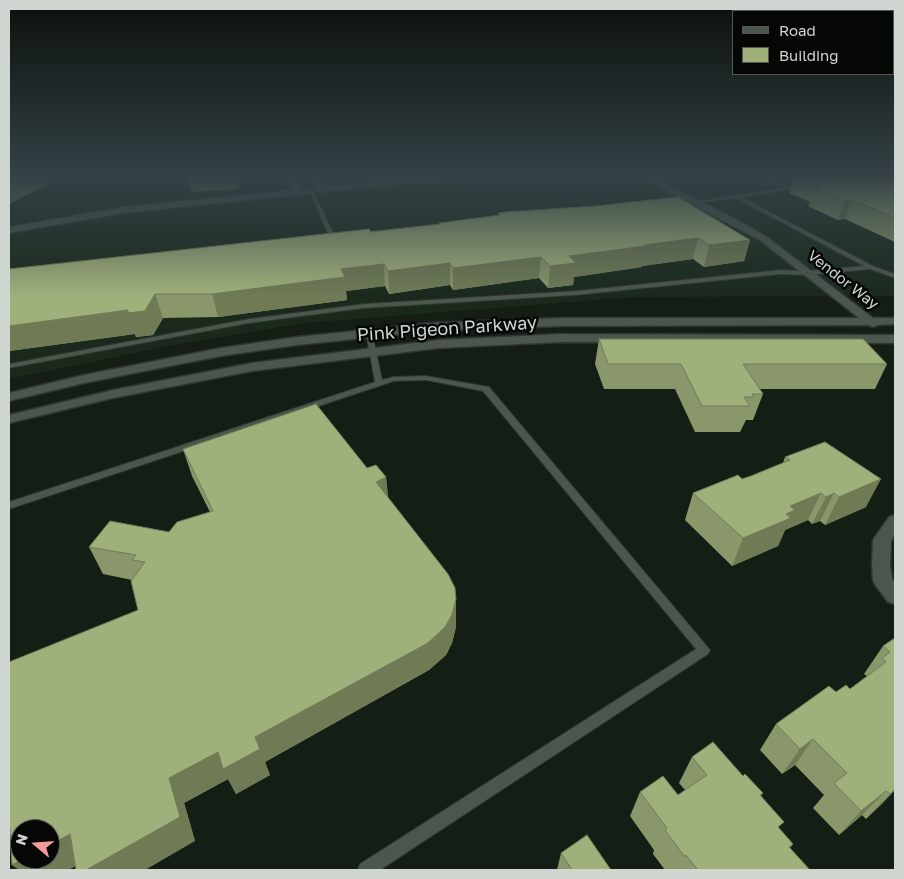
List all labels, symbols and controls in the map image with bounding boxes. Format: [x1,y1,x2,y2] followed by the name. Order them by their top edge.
[732,10,894,75] legend
[779,21,816,39] text: Road
[779,46,839,64] text: Building
[804,247,882,313] street label: Vendor Way
[356,312,538,346] street label: Pink Pigeon Parkway
[10,819,60,869] north arrow
[11,832,31,847] text: N

